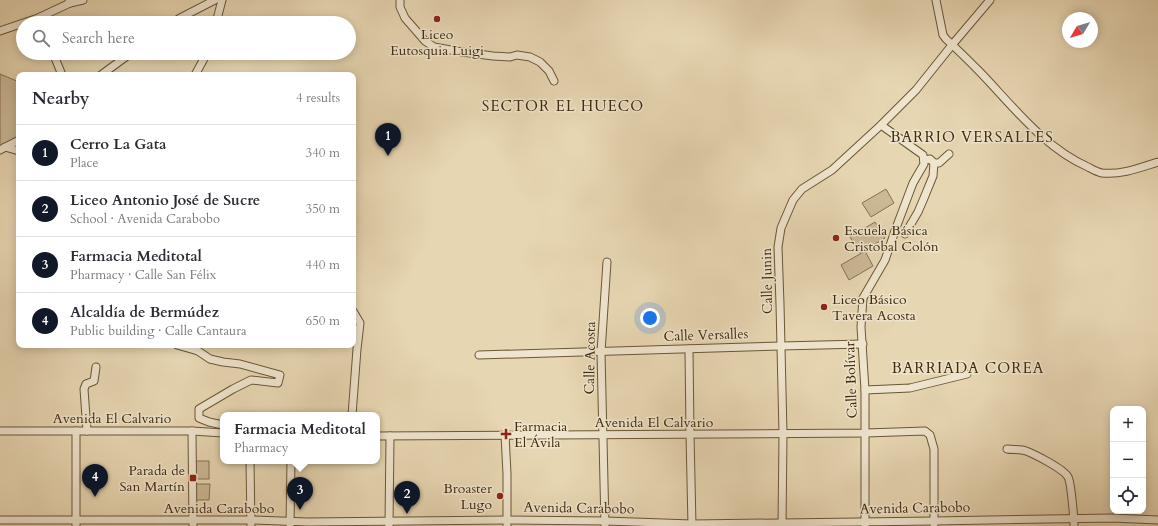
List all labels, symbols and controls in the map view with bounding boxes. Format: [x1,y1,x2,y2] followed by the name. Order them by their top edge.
[1062,12,1098,48] north arrow
[432,14,442,24] marker: Liceo Eutosquia Luigi
[16,16,356,60] search box
[390,25,484,60] place label: Liceo Eutosquia Luigi
[30,27,52,49] icon: search
[62,28,135,48] text: Search here
[32,87,89,110] text: Nearby
[296,89,340,107] text: 4 results
[482,96,644,116] district label: SECTOR EL HUECO
[375,123,401,156] pin: 1
[890,127,1054,147] district label: BARRIO VERSALLES
[70,134,166,154] text: Cerro La Gata
[42,144,48,162] text: 1
[306,144,340,162] text: 340 m
[70,154,98,172] text: Place
[70,190,260,210] text: Liceo Antonio José de Sucre
[42,200,48,218] text: 2
[306,200,340,218] text: 350 m
[70,210,220,228] text: School · Avenida Carabobo
[844,221,939,256] place label: Escuela Básica Cristobal Colón
[831,233,841,243] marker: Escuela Básica Cristobal Colón
[70,246,202,266] text: Farmacia Meditotal
[757,248,777,314] street label: Calle Junin
[42,256,48,274] text: 3
[306,256,340,274] text: 440 m
[70,266,216,284] text: Pharmacy · Calle San Félix
[832,290,916,325] place label: Liceo Básico Tavera Acosta
[70,302,219,322] text: Alcaldía de Bermúdez
[819,302,829,312] marker: Liceo Básico Tavera Acosta
[640,308,660,328] your location
[42,312,48,330] text: 4
[306,312,340,330] text: 650 m
[580,321,600,395] street label: Calle Acosta
[70,322,247,340] text: Public building · Calle Cantaura
[663,324,749,346] street label: Calle Versalles
[840,340,862,419] street label: Calle Bolívar
[891,358,1045,378] district label: BARRIADA COREA
[1110,406,1146,514] map controls
[1110,406,1146,442] button: +
[53,409,172,428] street label: Avenida El Calvario
[220,412,380,464] popup
[595,413,714,432] street label: Avenida El Calvario
[514,417,567,452] place label: Farmacia El Ávila
[234,419,366,439] text: Farmacia Meditotal
[501,429,511,439] marker: Farmacia El Ávila
[234,439,289,457] text: Pharmacy
[1110,442,1146,478] button: −
[120,461,185,496] place label: Parada de San Martín
[82,464,108,497] pin: 4
[188,473,198,483] marker: Parada de San Martín
[287,477,313,510] pin: 3
[1110,478,1146,514] button: locate
[443,479,493,514] place label: Broaster Lugo
[394,481,420,514] pin: 2
[495,491,505,501] marker: Broaster Lugo
[524,498,635,518] street label: Avenida Carabobo
[860,498,971,518] street label: Avenida Carabobo
[164,499,275,518] street label: Avenida Carabobo

